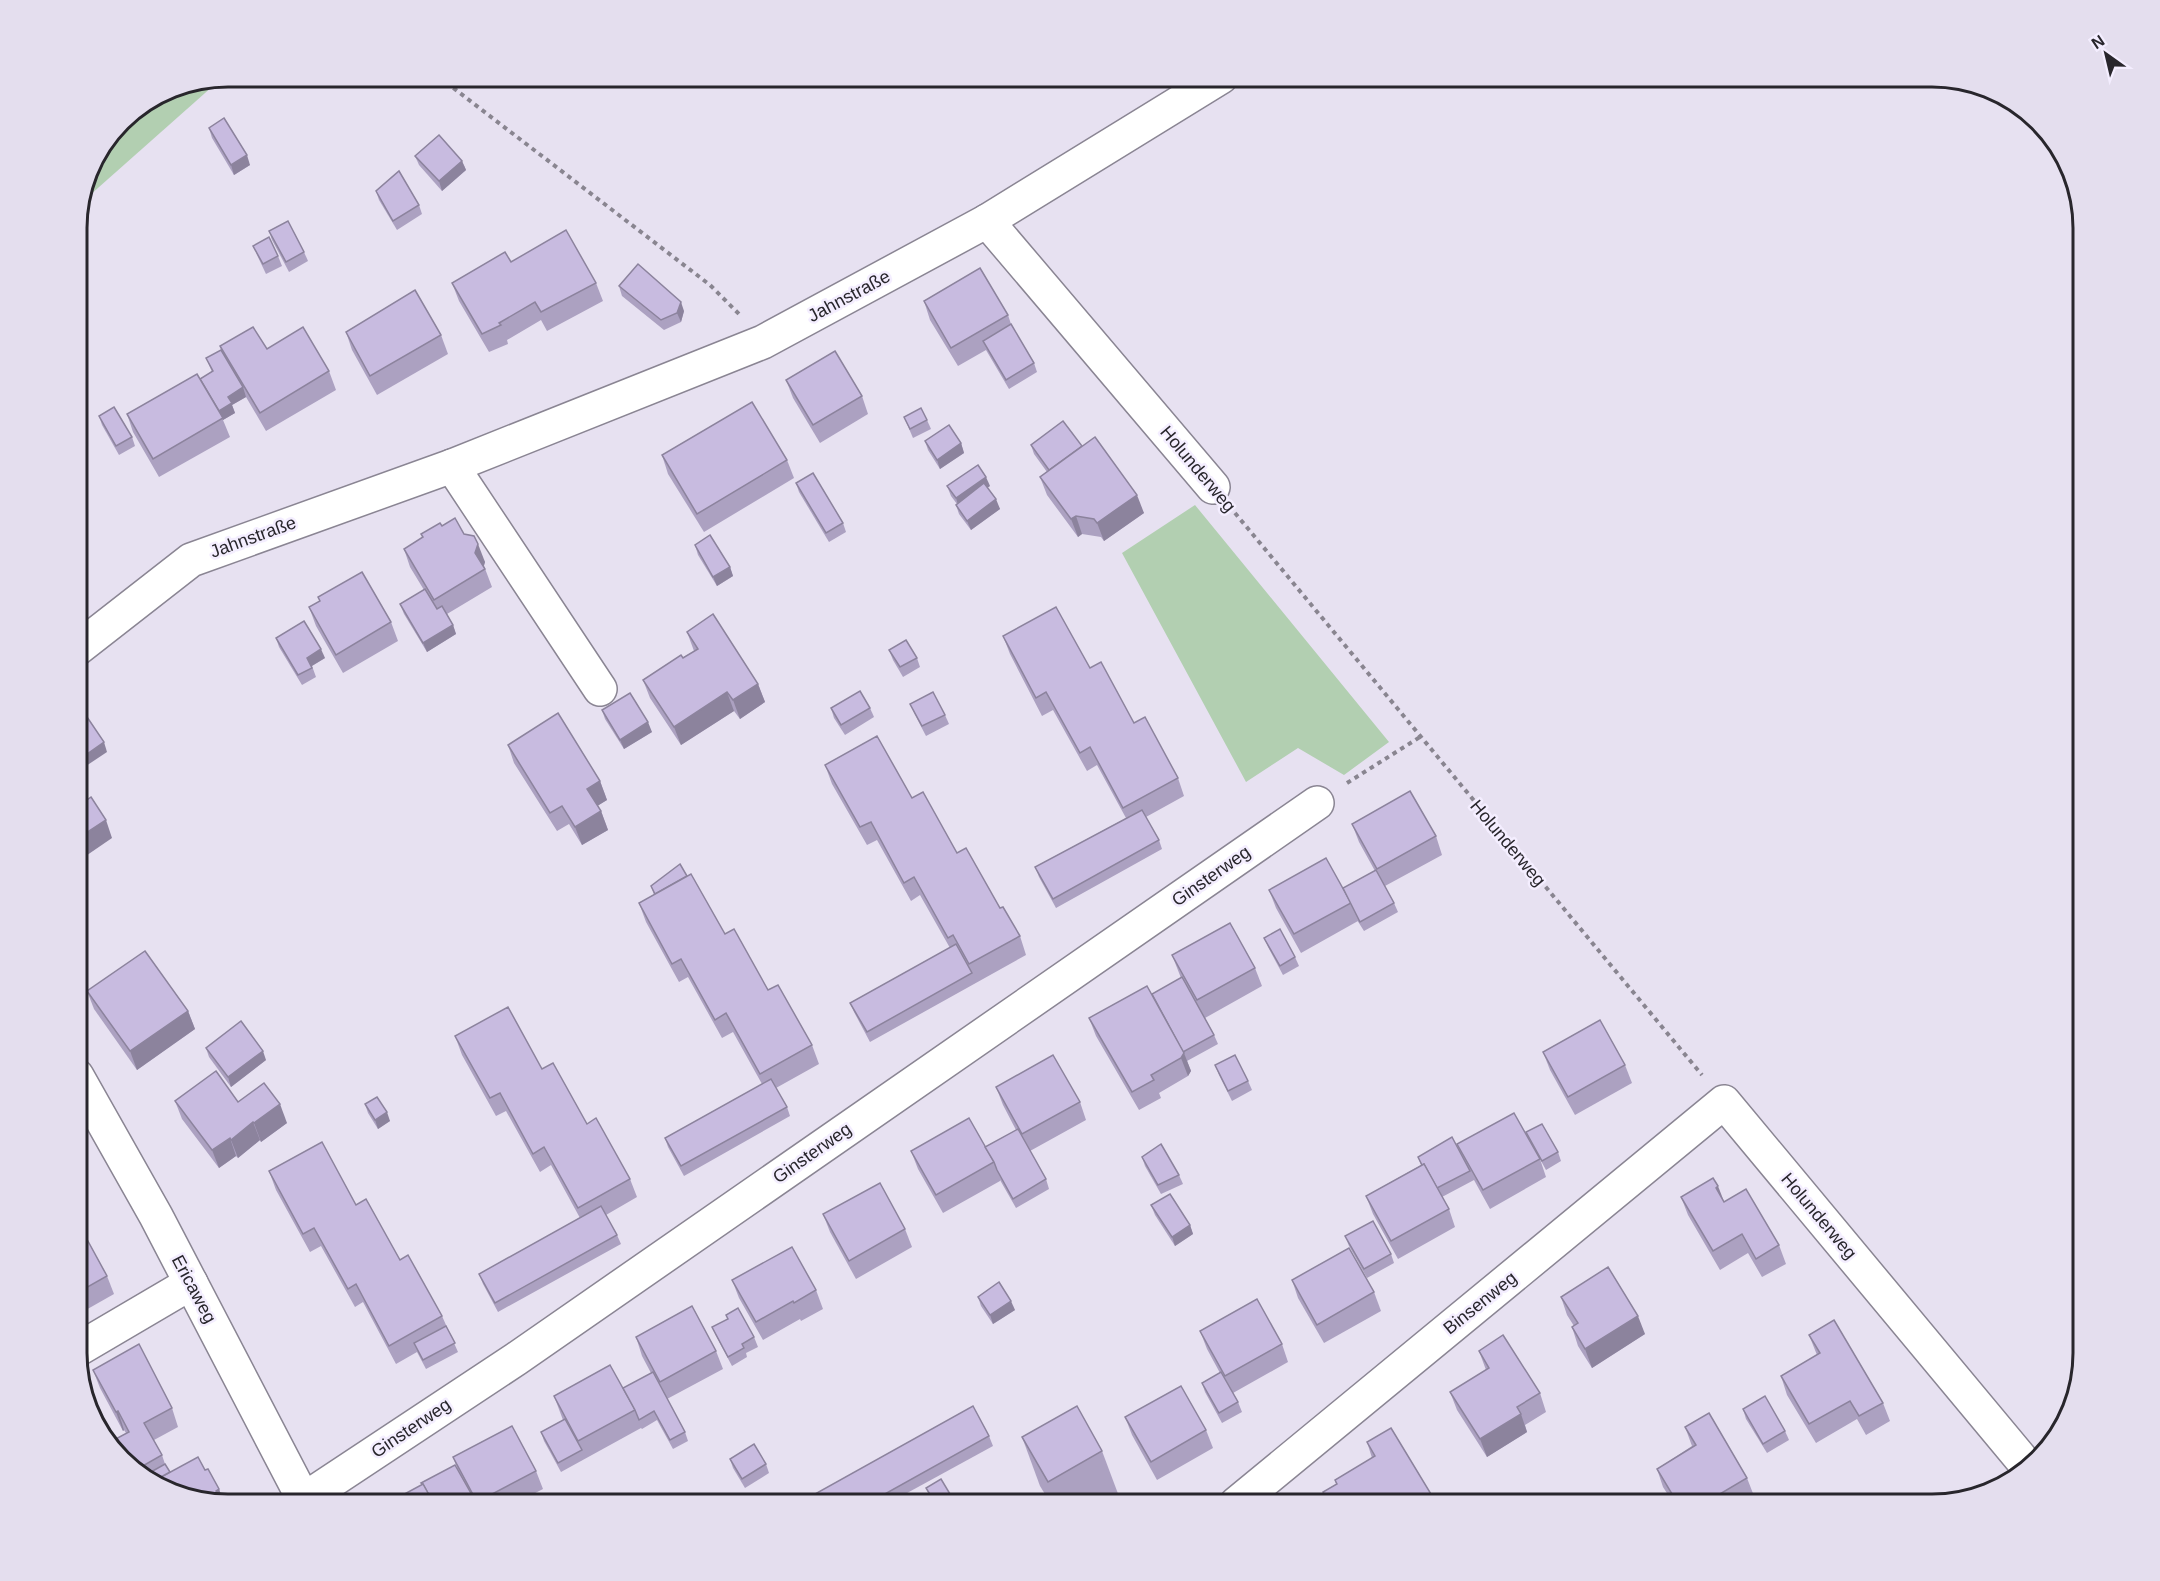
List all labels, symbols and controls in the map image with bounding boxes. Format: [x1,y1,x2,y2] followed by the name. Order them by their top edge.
[2076,24,2136,84] north arrow
[2088,32,2107,52] text: N
[805,266,893,326] street label: Jahnstraße
[1156,422,1240,516] street label: Holunderweg
[207,512,299,562] street label: Jahnstraße
[1466,796,1550,890] street label: Holunderweg
[1168,842,1254,910] street label: Ginsterweg
[769,1119,855,1187] street label: Ginsterweg
[1777,1169,1861,1263] street label: Holunderweg
[168,1252,220,1326] street label: Ericaweg
[1439,1268,1521,1338] street label: Binsenweg
[368,1394,454,1462] street label: Ginsterweg

